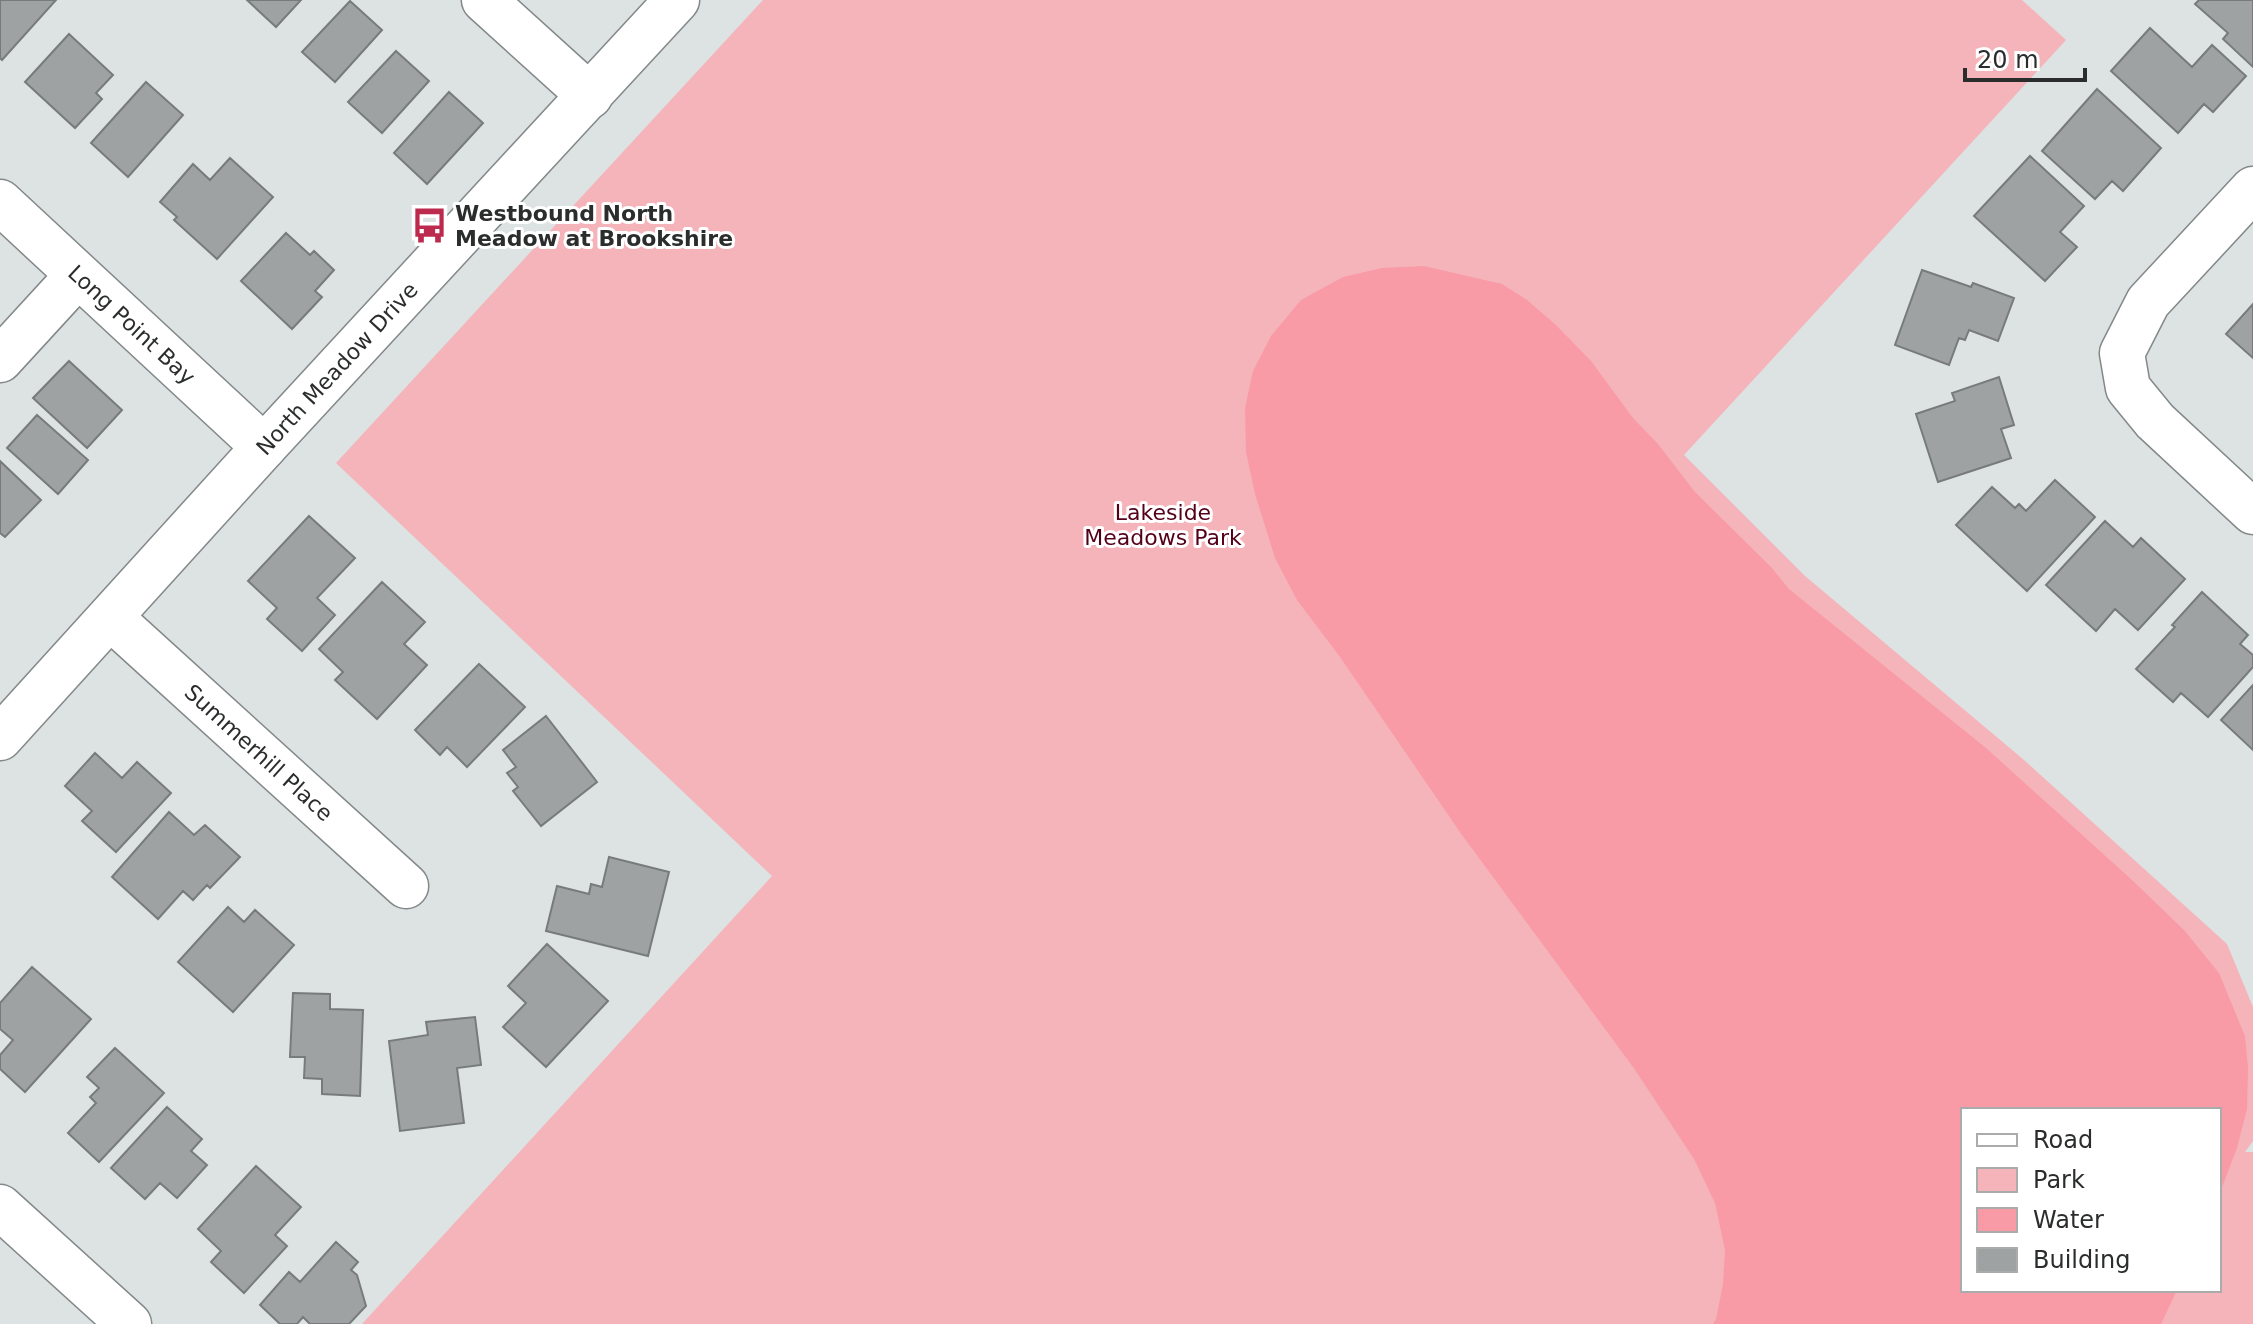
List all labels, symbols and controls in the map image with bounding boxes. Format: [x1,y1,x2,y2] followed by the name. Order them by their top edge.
[1965,32,2085,82] scale bar
[1977,46,2039,74] text: 20 m
[455,201,733,251] place label: Westbound North Meadow at Brookshire
[410,207,448,245] bus stop icon: Westbound North Meadow at Brookshire
[63,260,200,390] street label: Long Point Bay
[251,277,423,460] street label: North Meadow Drive
[1084,500,1242,550] park label: Lakeside Meadows Park
[180,679,338,826] street label: Summerhill Place
[1961,1108,2221,1292] legend
[2033,1126,2093,1154] text: Road
[2033,1166,2085,1194] text: Park
[2033,1206,2104,1234] text: Water
[2033,1246,2130,1274] text: Building

